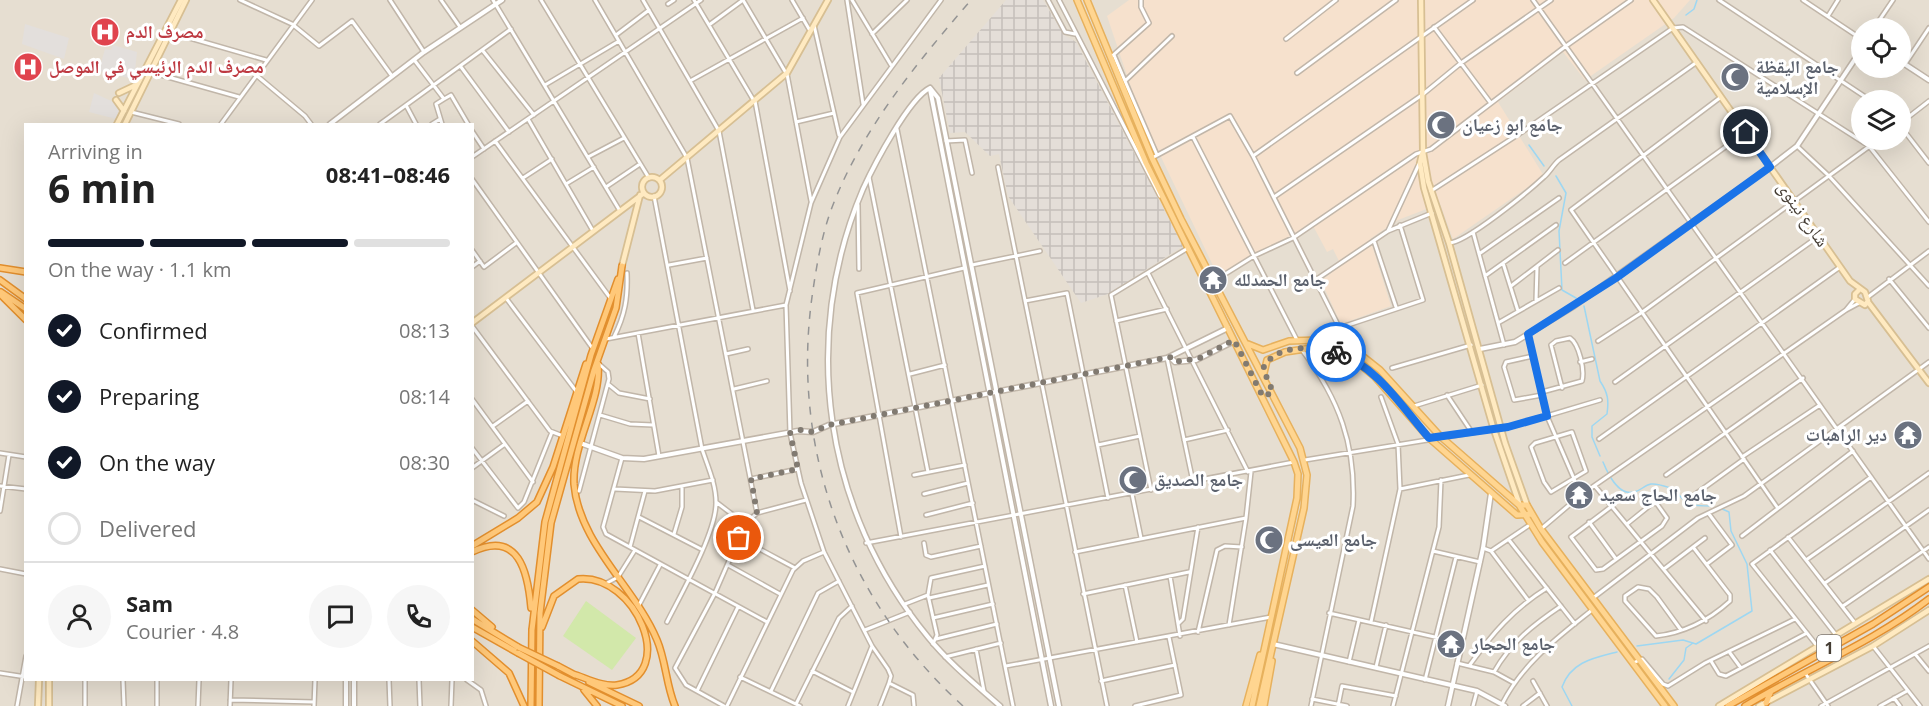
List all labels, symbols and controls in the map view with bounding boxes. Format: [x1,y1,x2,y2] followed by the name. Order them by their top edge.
[89,16,121,48] hospital icon: مصرف الدم
[1851,18,1911,150] map controls
[1851,18,1911,78] button: locate
[126,19,204,44] place label: مصرف الدم
[12,51,44,83] hospital icon: مصرف الدم الرئيسي في الموصل
[49,54,264,81] place label: مصرف الدم الرئيسي في الموصل
[1756,54,1839,99] place label: جامع اليقظة الإسلامية
[1719,61,1751,93] mosque icon: جامع اليقظة الإسلامية
[1851,90,1911,150] button: layers
[1720,106,1771,157] pin
[1425,109,1457,141] mosque icon: جامع ابو زعیان
[1462,112,1563,137] place label: جامع ابو زعیان
[1729,115,1762,148] icon: home
[48,138,143,165] text: Arriving in
[326,159,450,189] text: 08:41–08:46
[48,161,156,214] text: 6 min
[1772,176,1835,251] street label: شارع نينوى
[48,256,231,283] text: On the way · 1.1 km
[1197,264,1229,296] temple icon: جامع الحمدلله
[1234,267,1327,292] place label: جامع الحمدلله
[48,314,81,347] icon: check
[99,315,208,345] text: Confirmed
[399,317,450,344] text: 08:13
[1306,322,1366,382] courier
[1320,336,1353,369] icon: bike
[48,380,81,413] icon: check
[99,381,199,411] text: Preparing
[399,383,450,410] text: 08:14
[1892,419,1924,451] temple icon: دير الراهبات
[1806,422,1887,446] place label: دير الراهبات
[48,446,81,479] icon: check
[99,447,215,477] text: On the way
[399,449,450,476] text: 08:30
[1117,464,1149,496] mosque icon: جامع الصديق
[1154,467,1243,492] place label: جامع الصديق
[1563,479,1595,511] temple icon: جامع الحاج سعيد
[1600,482,1717,507] place label: جامع الحاج سعيد
[713,512,764,563] pin
[99,513,197,543] text: Delivered
[722,521,755,554] icon: bag
[1253,524,1285,556] mosque icon: جامع العيسى
[1290,527,1377,552] place label: جامع العيسى
[48,585,111,648] button: person
[309,585,372,648] button: chat
[387,585,450,648] button: phone
[126,588,173,618] text: Sam
[126,618,239,645] text: Courier · 4.8
[1435,628,1467,660] temple icon: جامع الحجار
[1471,631,1556,656] place label: جامع الحجار
[1817,635,1841,661] road number: 1

